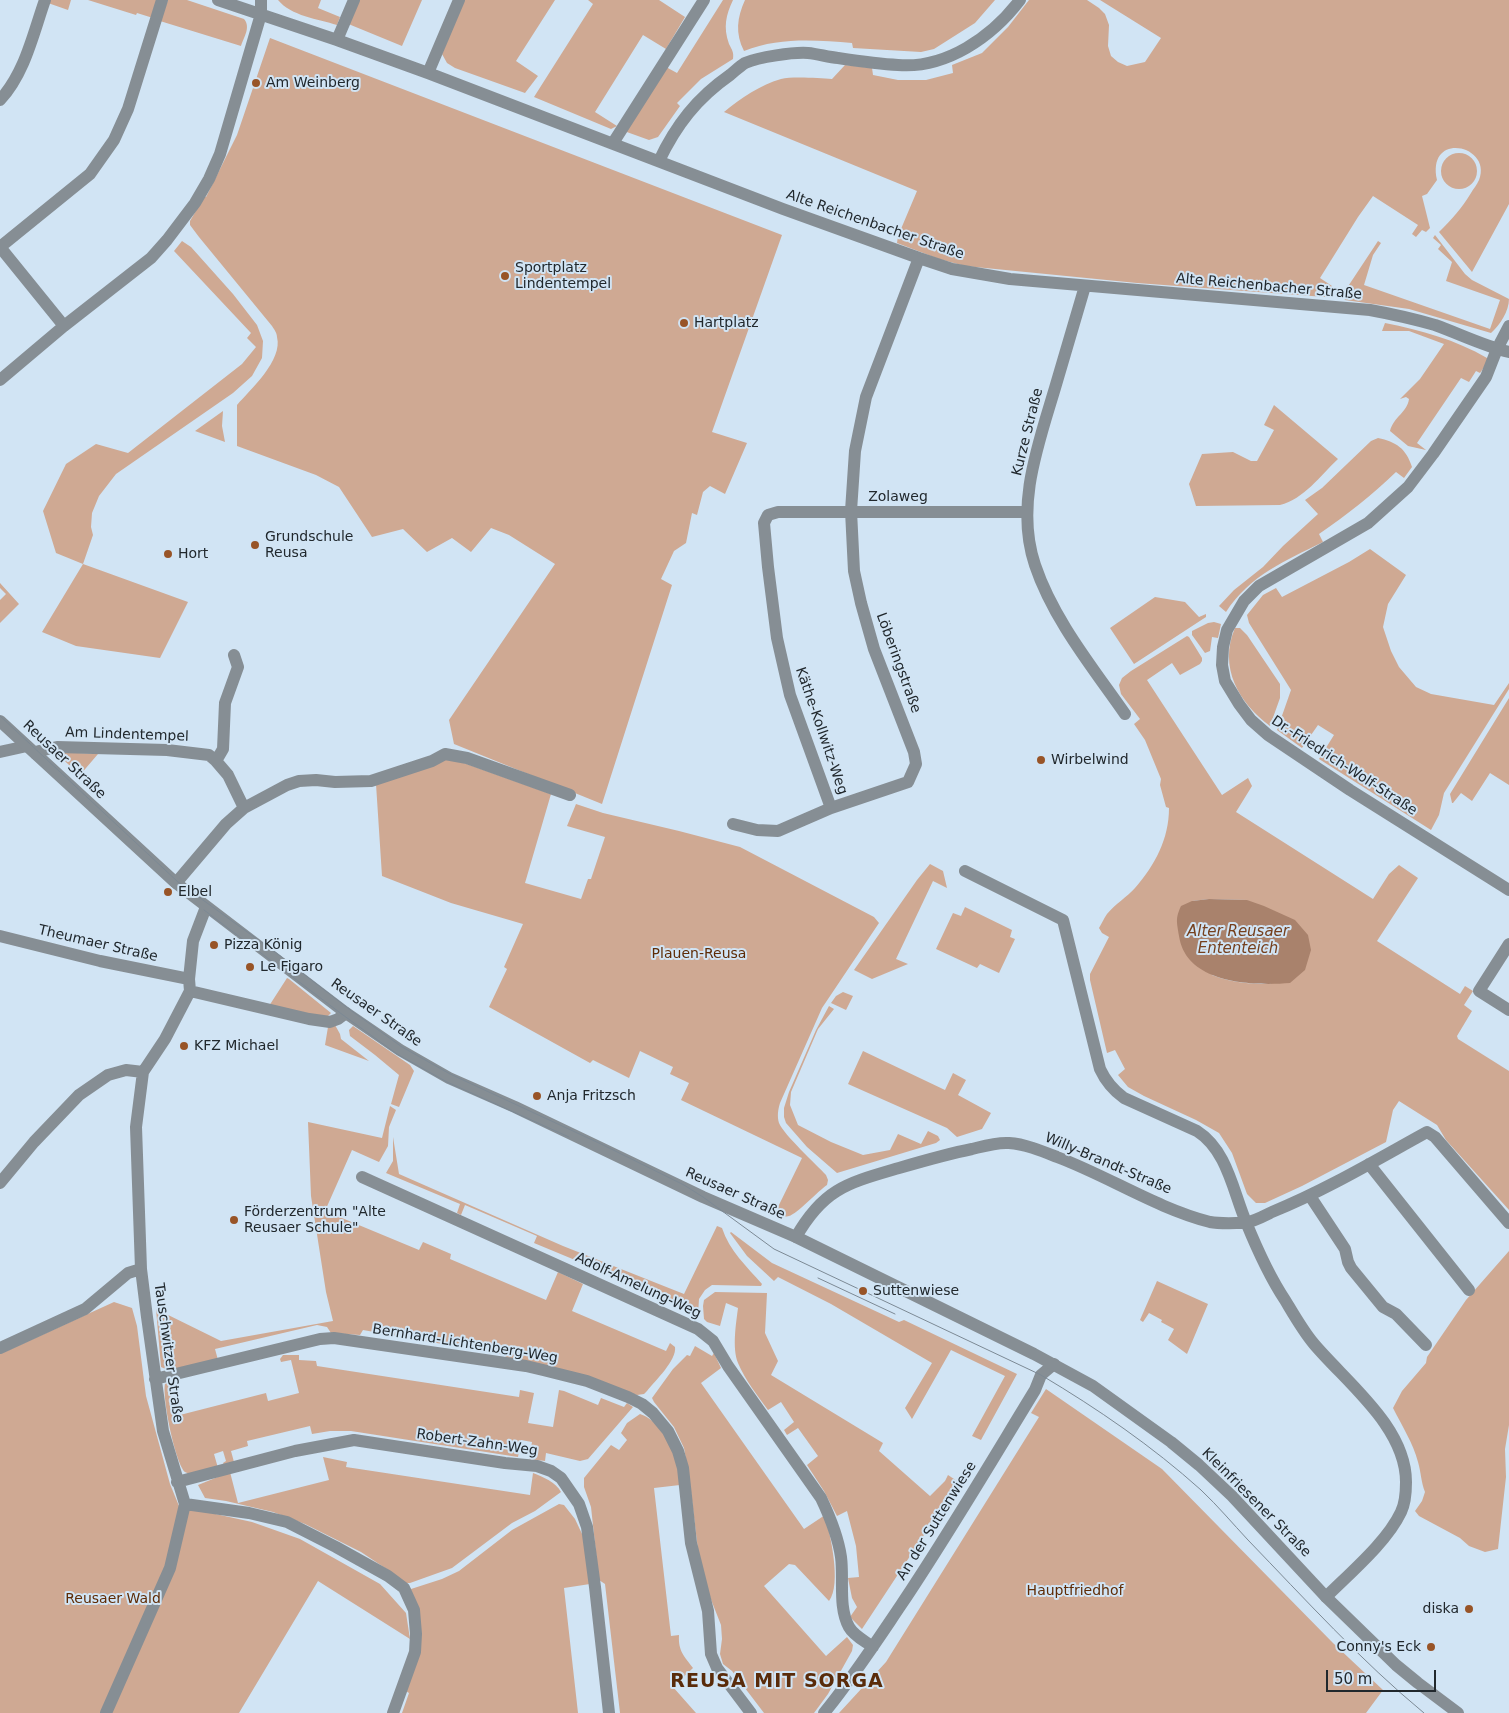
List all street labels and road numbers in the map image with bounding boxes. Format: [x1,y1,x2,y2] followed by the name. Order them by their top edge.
[784,187,966,263] street label: Alte Reichenbacher Straße
[1175,270,1363,304] street label: Alte Reichenbacher Straße
[1009,386,1047,478] street label: Kurze Straße
[868,489,928,505] street label: Zolaweg
[872,611,924,715] street label: Löberingstraße
[791,665,851,797] street label: Käthe-Kollwitz-Weg
[1268,713,1420,819] street label: Dr.-Friedrich-Wolf-Straße
[19,717,109,803] street label: Reusaer Straße
[65,724,189,746] street label: Am Lindentempel
[37,922,159,966] street label: Theumaer Straße
[327,975,425,1051] street label: Reusaer Straße
[1042,1130,1174,1198] street label: Willy-Brandt-Straße
[683,1164,787,1224] street label: Reusaer Straße
[572,1249,704,1323] street label: Adolf-Amelung-Weg
[150,1282,186,1424] street label: Tauschwitzer Straße
[371,1321,559,1367] street label: Bernhard-Lichtenberg-Weg
[415,1426,539,1460] street label: Robert-Zahn-Weg
[1198,1445,1314,1561] street label: Kleinfriesener Straße
[894,1459,980,1583] street label: An der Suttenwiese

